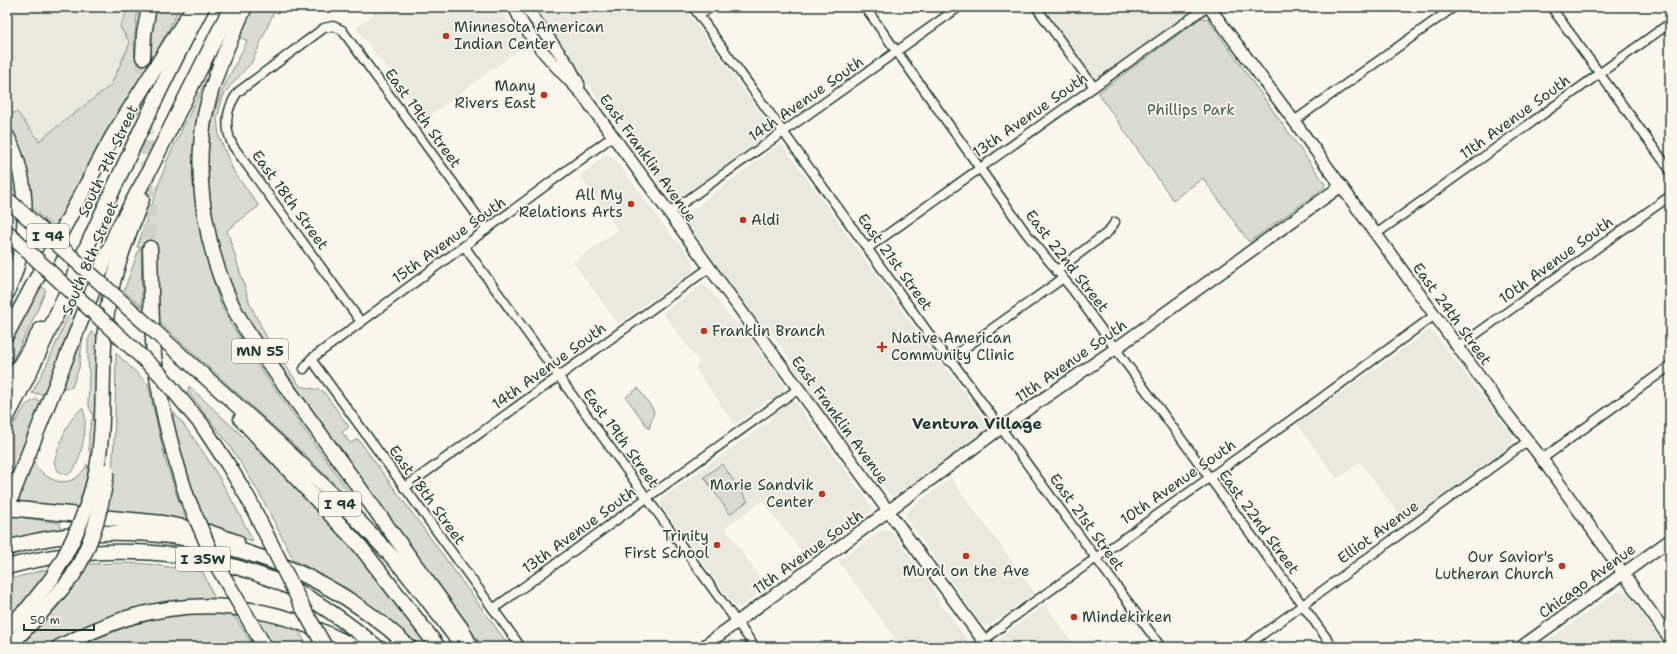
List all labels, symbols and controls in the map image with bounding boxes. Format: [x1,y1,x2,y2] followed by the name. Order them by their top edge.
[454,17,604,54] place label: Minnesota American Indian Center
[441,31,451,41] marker: Minnesota American Indian Center
[744,52,868,146] street label: 14th Avenue South
[380,64,466,172] street label: East 19th Street
[969,68,1091,162] street label: 13th Avenue South
[1456,70,1574,164] street label: 11th Avenue South
[454,76,536,113] place label: Many Rivers East
[539,90,549,100] marker: Many Rivers East
[595,90,701,226] street label: East Franklin Avenue
[1147,100,1235,120] park label: Phillips Park
[73,102,143,220] street label: South 7th Street
[247,146,333,254] street label: East 18th Street
[519,185,623,222] place label: All My Relations Arts
[388,192,510,288] street label: 15th Avenue South
[57,198,123,318] street label: South 8th Street
[626,199,636,209] marker: All My Relations Arts
[1021,206,1113,316] street label: East 22nd Street
[853,209,937,315] street label: East 21st Street
[751,210,780,230] place label: Aldi
[1495,212,1617,308] street label: 10th Avenue South
[738,215,748,225] marker: Aldi
[27,224,69,248] road number: I 94
[1408,259,1496,369] street label: East 24th Street
[1011,315,1131,407] street label: 11th Avenue South
[488,318,610,414] street label: 14th Avenue South
[712,321,825,341] place label: Franklin Branch
[699,326,709,336] marker: Franklin Branch
[891,328,1015,365] place label: Native American Community Clinic
[232,339,288,363] road number: MN 55
[876,341,888,353] marker: Native American Community Clinic
[787,352,893,488] street label: East Franklin Avenue
[578,384,664,492] street label: East 19th Street
[912,413,1042,434] district label: Ventura Village
[1116,435,1240,529] street label: 10th Avenue South
[384,441,470,549] street label: East 18th Street
[1214,466,1304,578] street label: East 22nd Street
[1045,469,1129,575] street label: East 21st Street
[710,475,814,512] place label: Marie Sandvik Center
[518,482,640,578] street label: 13th Avenue South
[817,489,827,499] marker: Marie Sandvik Center
[319,492,361,516] road number: I 94
[1333,496,1423,568] street label: Elliot Avenue
[749,505,867,599] street label: 11th Avenue South
[624,526,709,563] place label: Trinity First School
[1535,539,1639,623] street label: Chicago Avenue
[712,540,722,550] marker: Trinity First School
[176,547,230,571] road number: I 35W
[1435,547,1554,584] place label: Our Savior's Lutheran Church
[961,551,971,561] marker: Mural on the Ave
[902,561,1030,581] place label: Mural on the Ave
[1557,561,1567,571] marker: Our Savior's Lutheran Church
[24,606,94,632] scale bar
[1082,607,1172,627] place label: Mindekirken
[30,612,60,628] text: 50 m
[1069,612,1079,622] marker: Mindekirken

